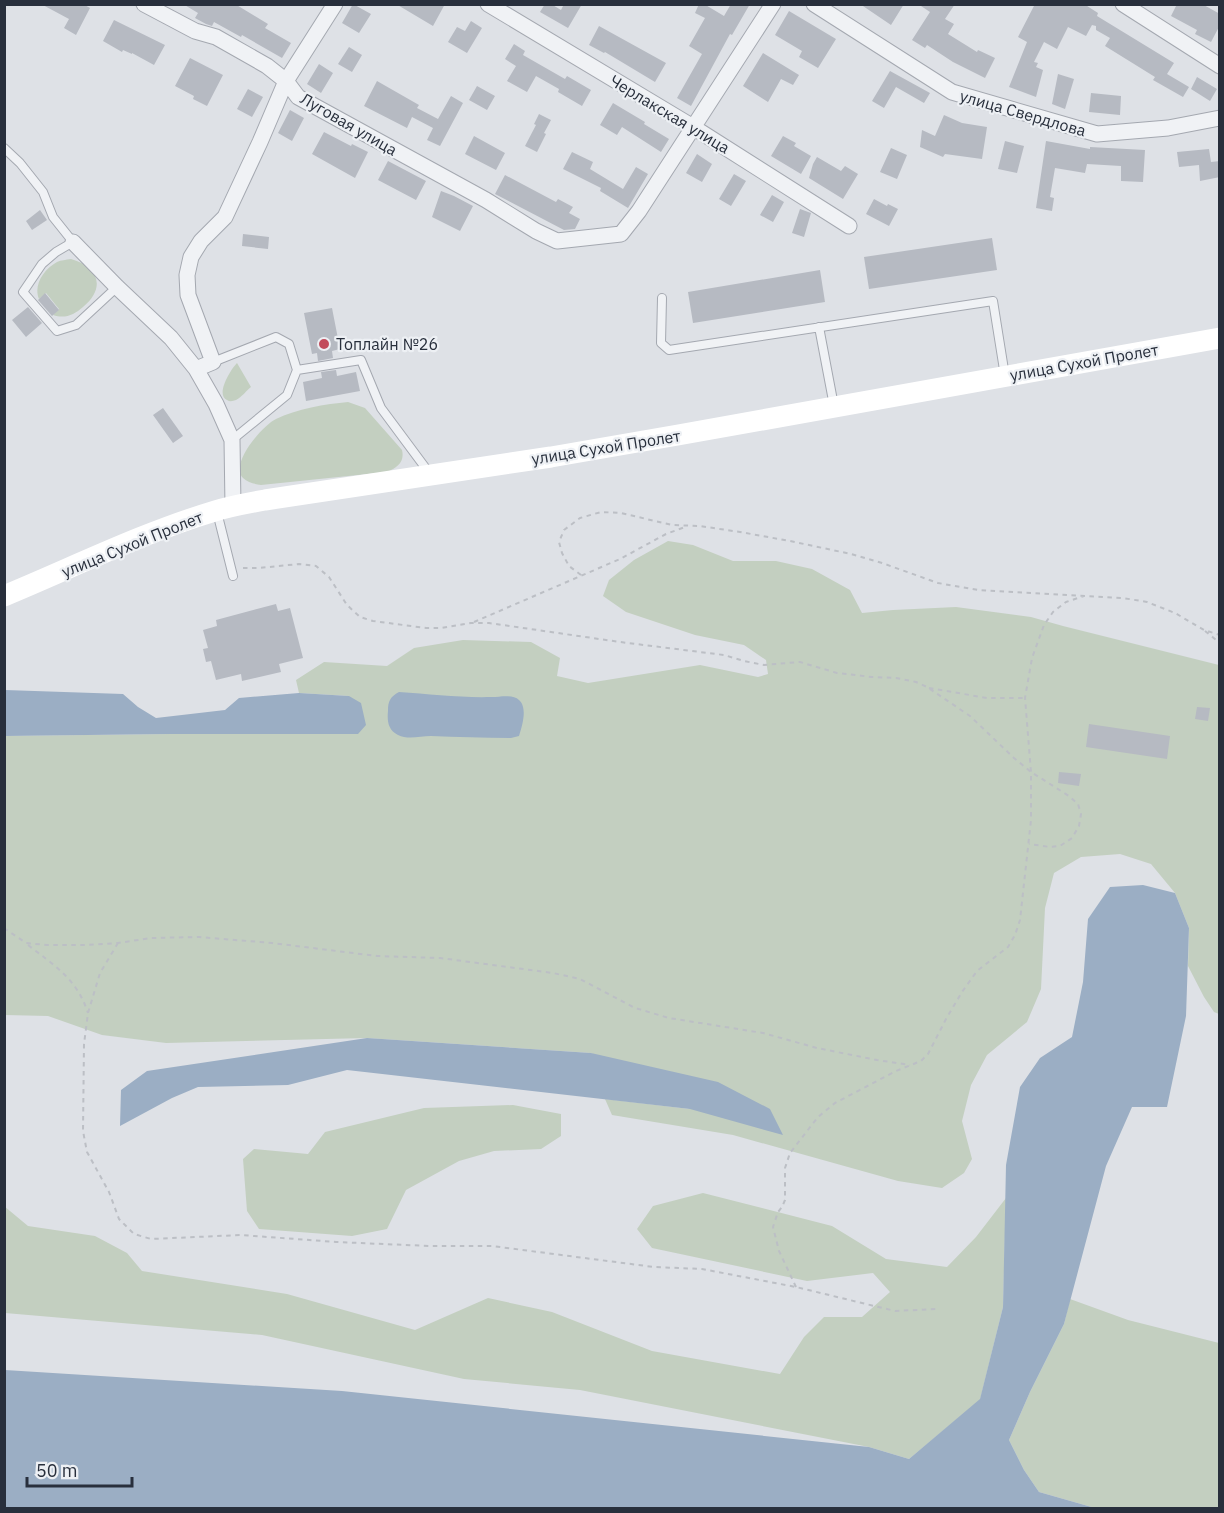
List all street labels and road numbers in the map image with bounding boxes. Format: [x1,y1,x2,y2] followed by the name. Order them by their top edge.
[606,70,734,158] street label: Черлакская улица
[958,85,1089,141] street label: улица Свердлова
[297,88,401,160] street label: Луговая улица
[1008,339,1160,385] street label: улица Сухой Пролет
[530,425,682,469] street label: улица Сухой Пролет
[58,506,206,581] street label: улица Сухой Пролет

